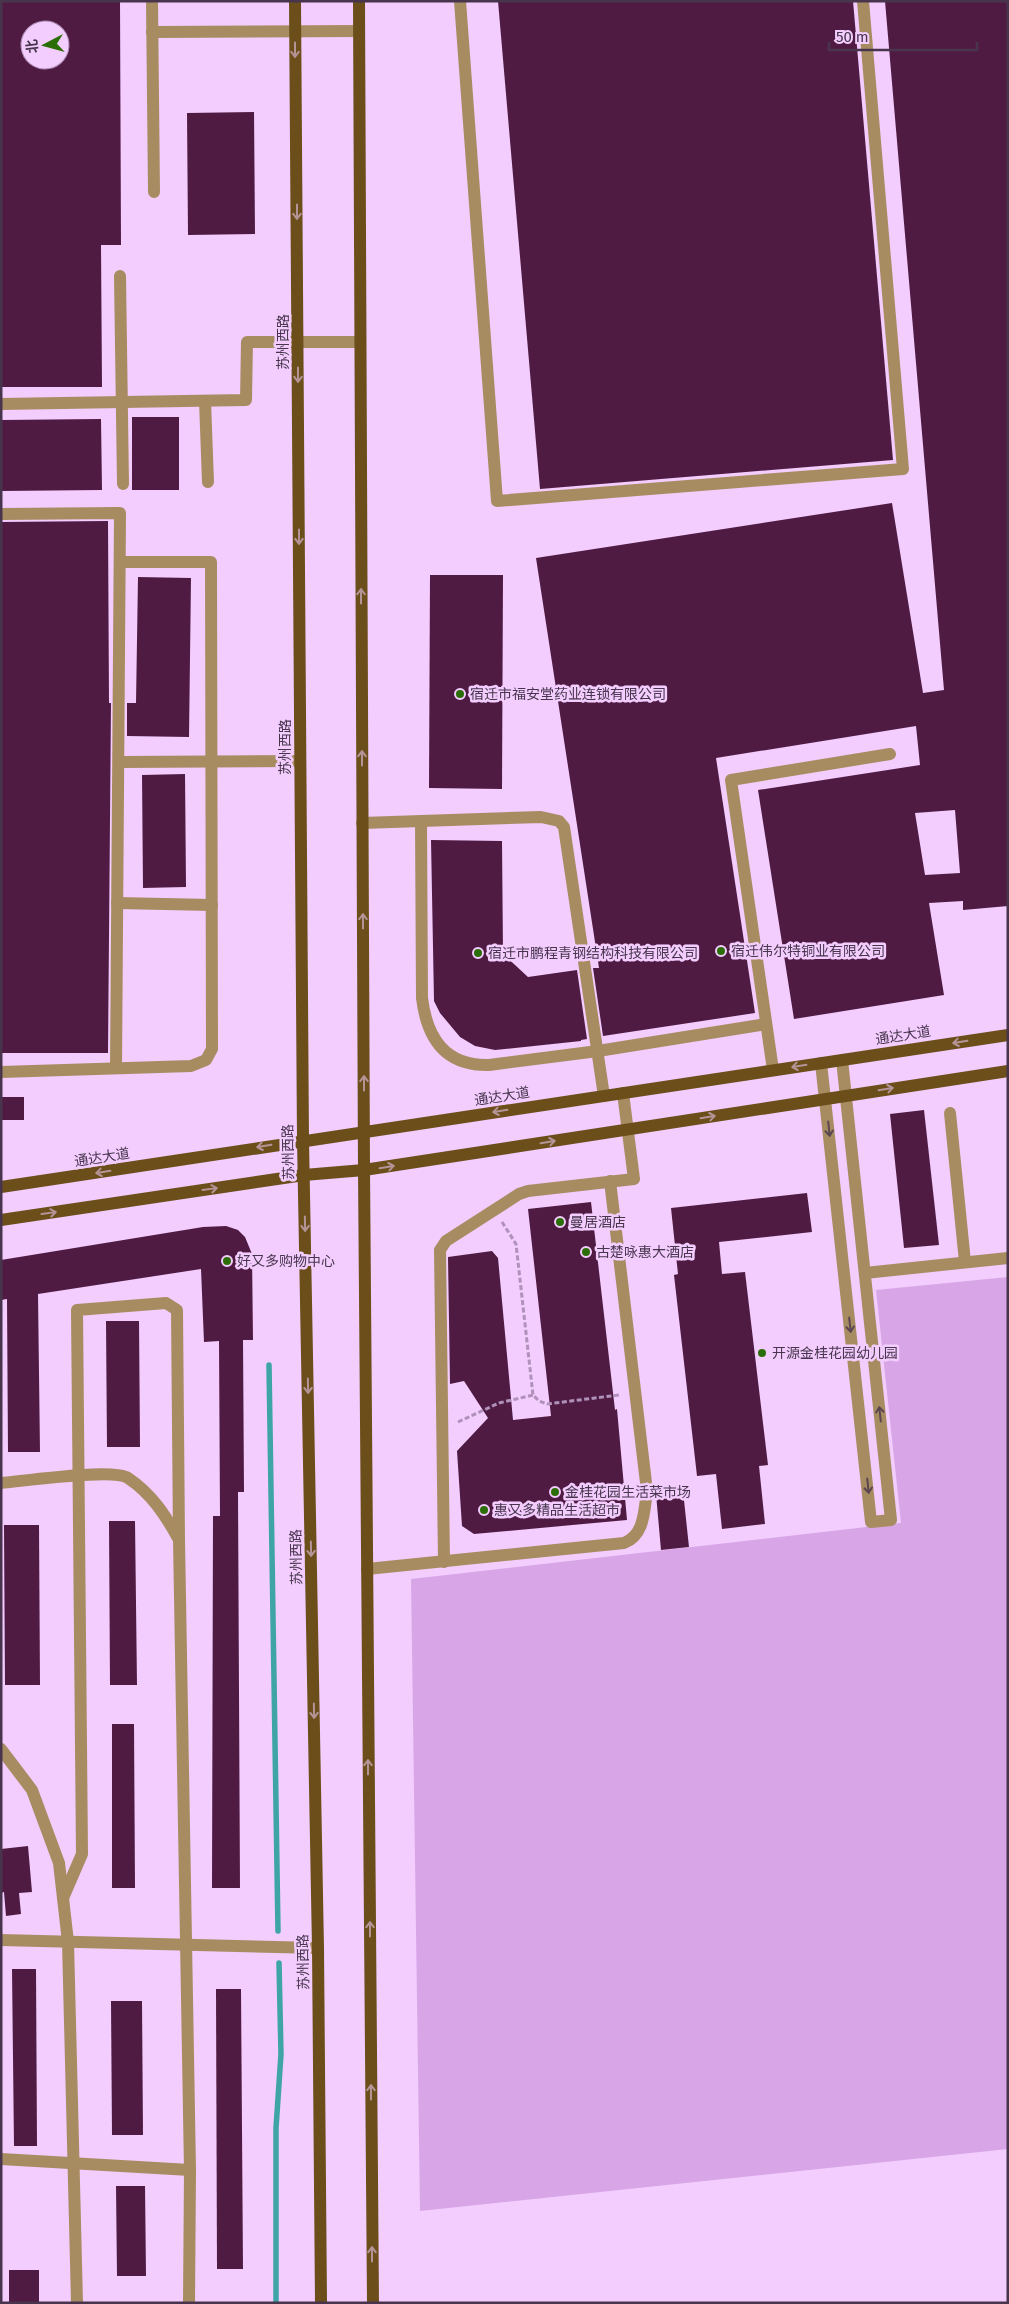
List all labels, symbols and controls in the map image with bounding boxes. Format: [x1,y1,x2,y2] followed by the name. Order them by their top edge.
[20,20,70,70] north arrow
[829,20,976,52] scale bar
[836,28,869,46] text: 50 m
[23,38,42,54] text: 北
[290,42,300,58] one-way arrow
[292,204,301,220] one-way arrow
[275,314,292,370] street label: 苏州西路
[293,366,303,383] one-way arrow
[294,529,304,545] one-way arrow
[356,588,366,604] one-way arrow
[470,686,666,703] place label: 宿迁市福安堂药业连锁有限公司
[454,688,466,700] marker: 宿迁市福安堂药业连锁有限公司
[277,719,294,775] street label: 苏州西路
[357,750,367,766] one-way arrow
[358,913,368,929] one-way arrow
[731,943,885,960] place label: 宿迁伟尔特铜业有限公司
[488,945,698,962] place label: 宿迁市鹏程青钢结构科技有限公司
[715,945,727,957] marker: 宿迁伟尔特铜业有限公司
[472,947,484,959] marker: 宿迁市鹏程青钢结构科技有限公司
[874,1023,932,1048] street label: 通达大道
[952,1037,968,1047] one-way arrow
[791,1062,807,1072] one-way arrow
[359,1075,368,1091] one-way arrow
[473,1084,531,1109] street label: 通达大道
[878,1084,894,1094] one-way arrow
[492,1107,508,1117] one-way arrow
[700,1112,716,1122] one-way arrow
[824,1120,834,1136] one-way arrow
[280,1124,297,1180] street label: 苏州西路
[539,1136,555,1146] one-way arrow
[256,1142,272,1152] one-way arrow
[73,1145,131,1170] street label: 通达大道
[379,1161,395,1171] one-way arrow
[95,1167,111,1177] one-way arrow
[202,1184,218,1194] one-way arrow
[41,1208,57,1218] one-way arrow
[570,1214,626,1231] place label: 曼居酒店
[300,1216,310,1232] one-way arrow
[554,1216,566,1228] marker: 曼居酒店
[596,1244,694,1261] place label: 古楚咏惠大酒店
[580,1246,592,1258] marker: 古楚咏惠大酒店
[237,1253,335,1270] place label: 好又多购物中心
[221,1255,233,1267] marker: 好又多购物中心
[845,1317,855,1333] one-way arrow
[772,1345,898,1362] place label: 开源金桂花园幼儿园
[756,1347,768,1359] marker: 开源金桂花园幼儿园
[303,1378,313,1394] one-way arrow
[875,1406,885,1422] one-way arrow
[863,1478,872,1494] one-way arrow
[565,1484,691,1501] place label: 金桂花园生活菜市场
[549,1486,561,1498] marker: 金桂花园生活菜市场
[494,1502,620,1519] place label: 惠又多精品生活超市
[478,1504,490,1516] marker: 惠又多精品生活超市
[288,1529,305,1585] street label: 苏州西路
[306,1540,316,1557] one-way arrow
[309,1702,319,1719] one-way arrow
[363,1759,373,1775] one-way arrow
[365,1921,375,1938] one-way arrow
[295,1934,312,1990] street label: 苏州西路
[366,2084,376,2100] one-way arrow
[367,2246,377,2262] one-way arrow

